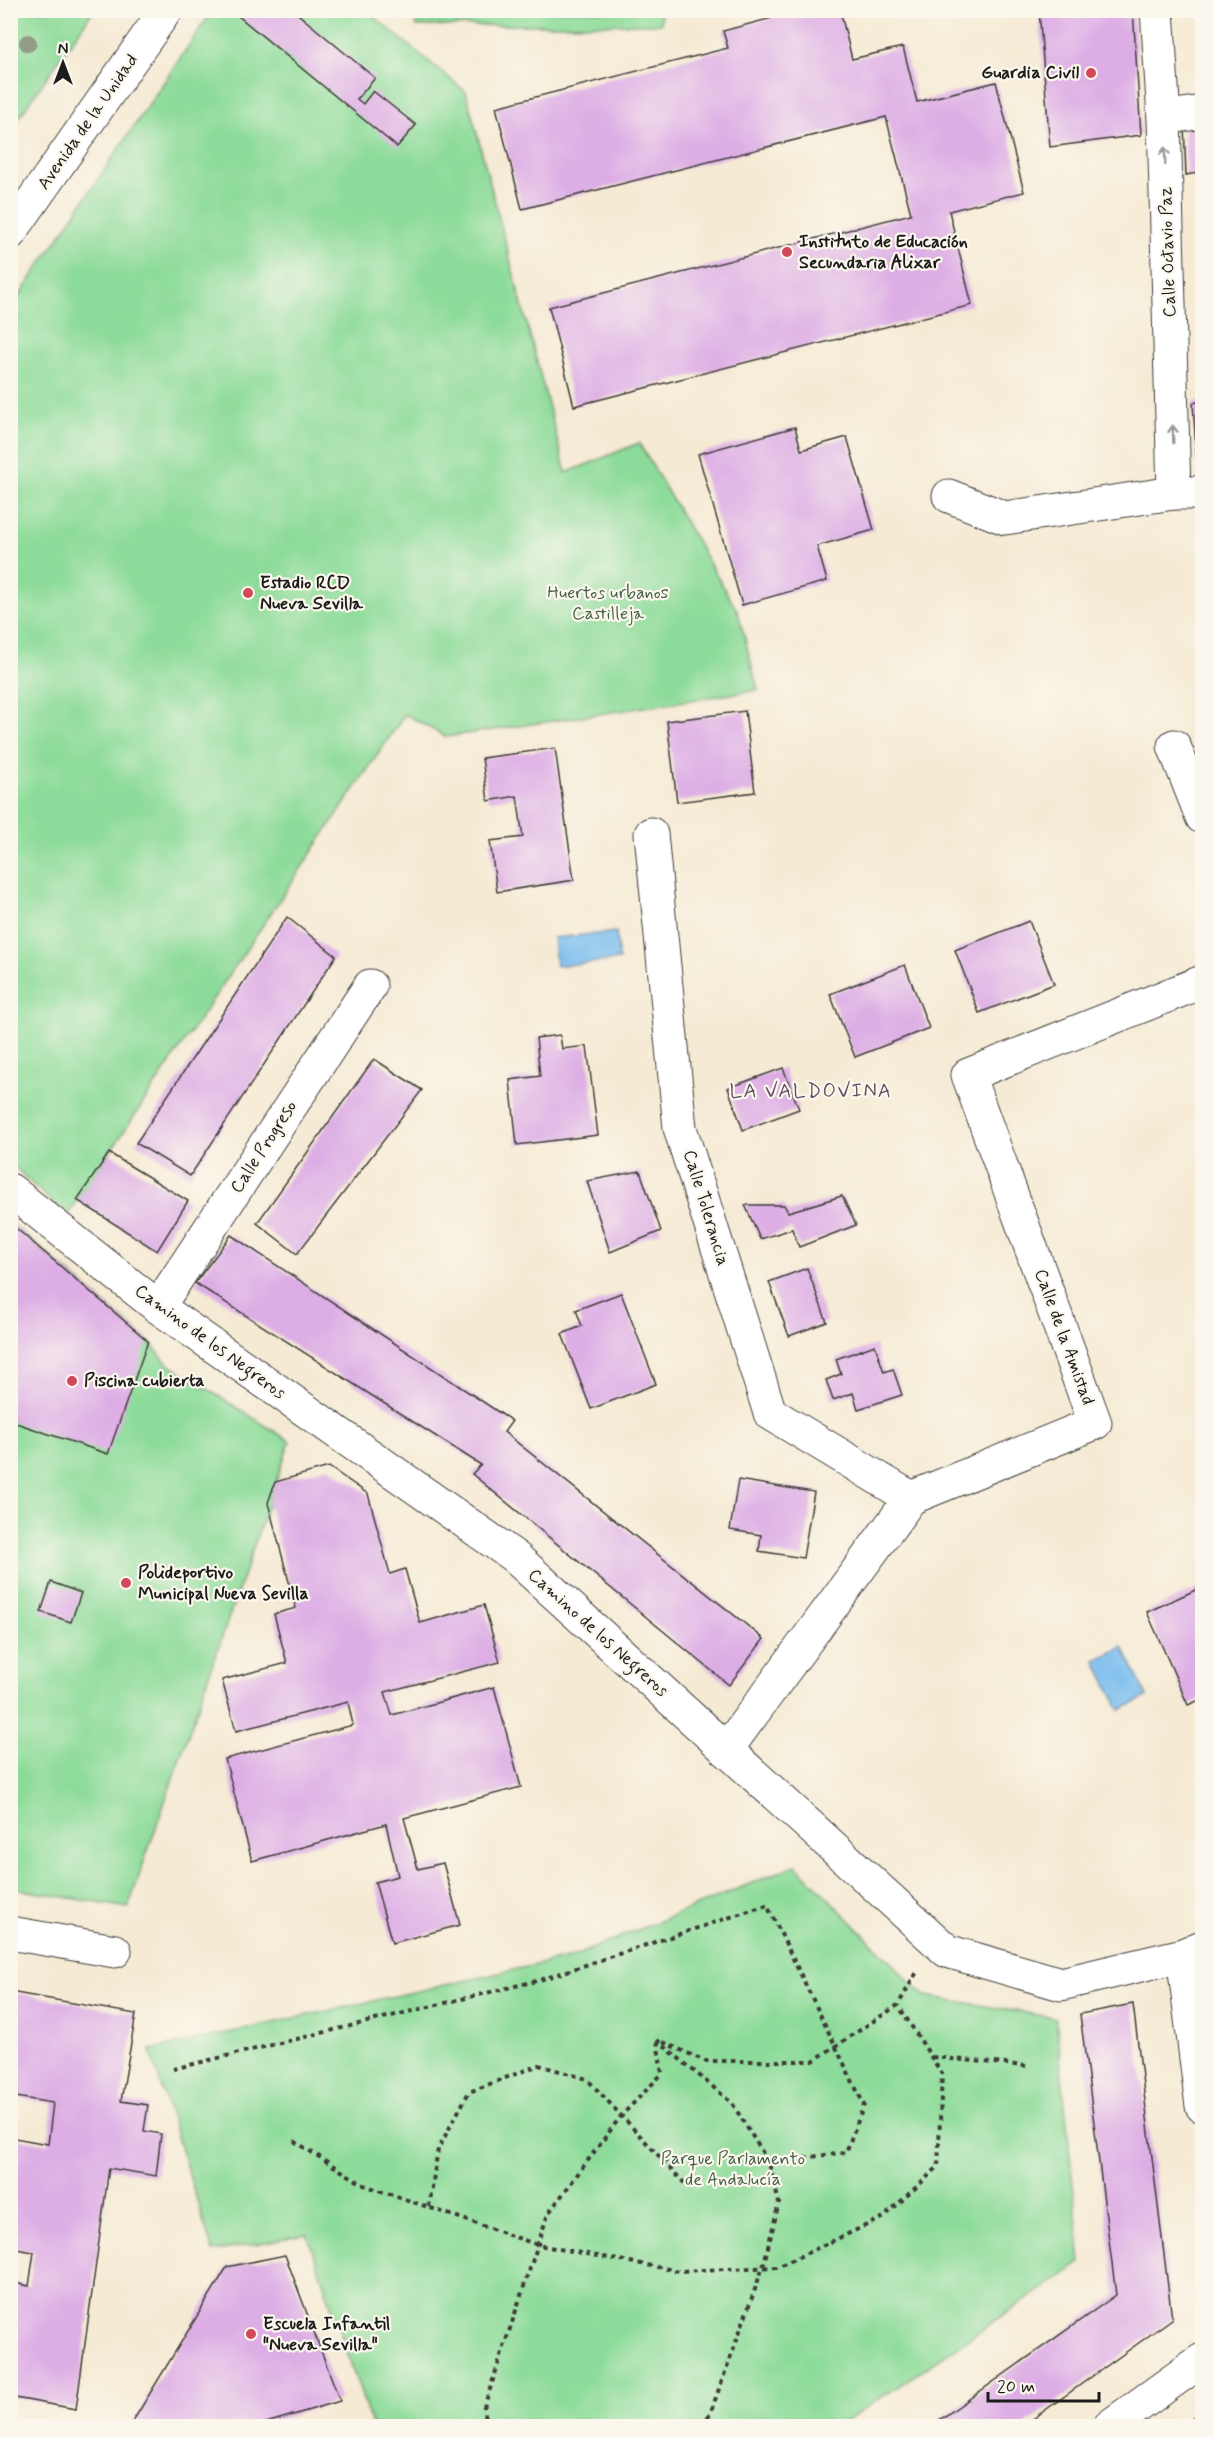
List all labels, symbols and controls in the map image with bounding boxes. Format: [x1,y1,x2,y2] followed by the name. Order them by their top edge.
[33,33,93,93] north arrow
[58,39,68,60] text: N
[32,49,144,195] street label: Avenida de la Unidad
[981,61,1079,85] place label: Guardia Civil
[1084,66,1098,80] marker: Guardia Civil
[1159,146,1171,166] one-way arrow
[1154,186,1182,318] street label: Calle Octavio Paz
[799,230,968,275] place label: Instituto de Educación Secundaria Alixar
[780,245,794,259] marker: Instituto de Educación Secundaria Alixar
[1167,425,1179,445] one-way arrow
[260,571,364,616] place label: Estadio RCD Nueva Sevilla
[547,581,669,626] park label: Huertos urbanos Castilleja
[241,586,255,600] marker: Estadio RCD Nueva Sevilla
[730,1078,892,1105] district label: LA VALDOVINA
[225,1096,303,1198] street label: Calle Progreso
[677,1147,735,1269] street label: Calle Tolerancia
[1028,1266,1100,1408] street label: Calle de la Amistad
[128,1279,290,1407] street label: Camino de los Negreros
[84,1369,205,1393] place label: Piscina cubierta
[65,1374,79,1388] marker: Piscina cubierta
[138,1561,309,1606] place label: Polideportivo Municipal Nueva Sevilla
[521,1563,673,1704] street label: Camino de los Negreros
[119,1576,133,1590] marker: Polideportivo Municipal Nueva Sevilla
[661,2147,805,2192] park label: Parque Parlamento de Andalucía
[263,2312,390,2357] place label: Escuela Infantil "Nueva Sevilla"
[244,2327,258,2341] marker: Escuela Infantil "Nueva Sevilla"
[988,2365,1099,2403] scale bar
[997,2375,1035,2399] text: 20 m

